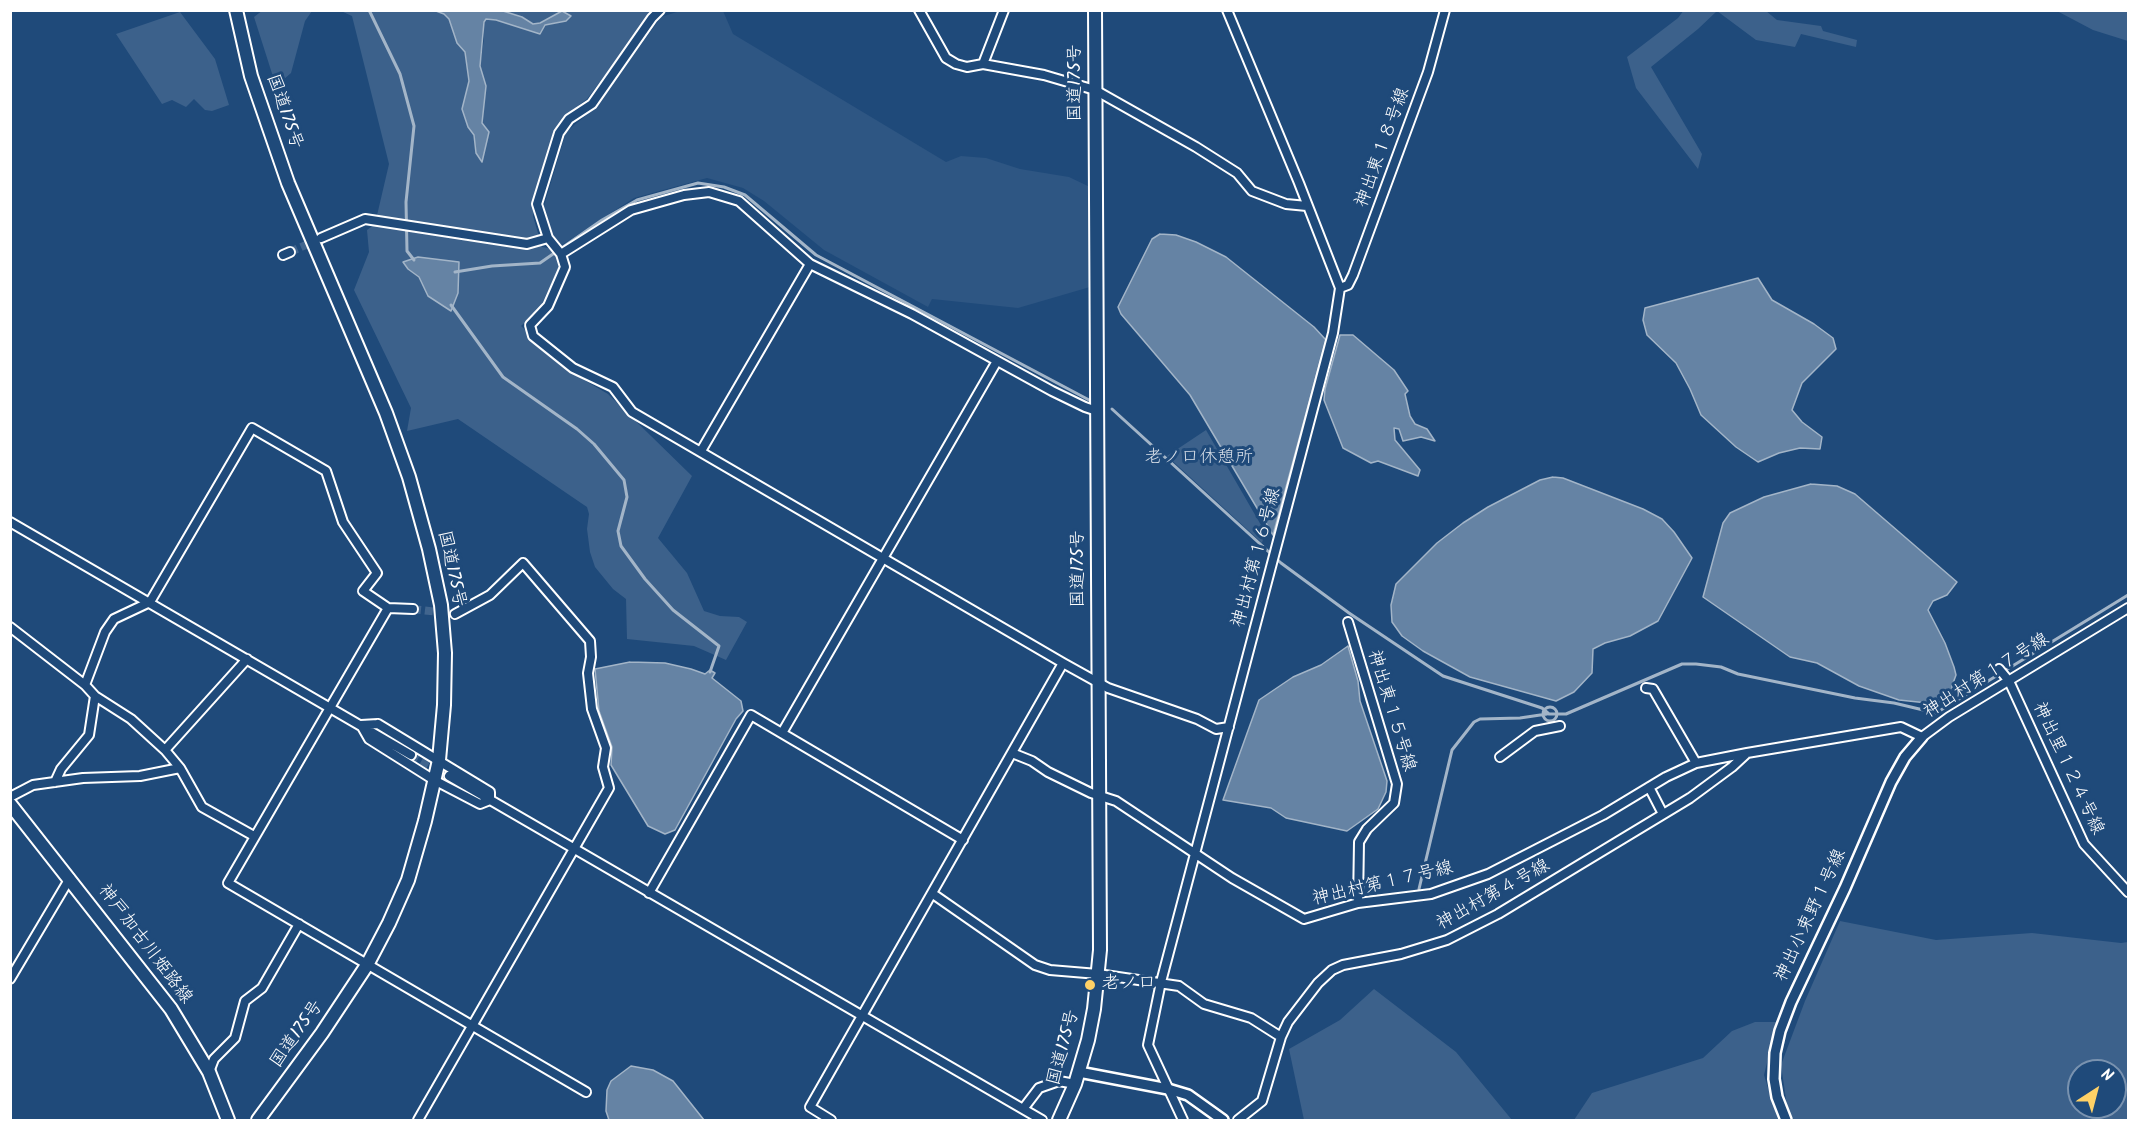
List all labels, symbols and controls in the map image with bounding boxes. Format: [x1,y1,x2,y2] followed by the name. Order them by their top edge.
[1066,44,1088,122] street label: 国道175号
[260,72,306,152] street label: 国道175号
[1352,85,1416,211] street label: 神出東１８号線
[1145,448,1253,470] park label: 老ノ口休憩所
[1229,486,1287,630] street label: 神出村第１６号線
[431,529,469,609] street label: 国道175号
[1069,530,1091,608] street label: 国道175号
[1920,630,2054,724] street label: 神出村第１７号線
[1361,648,1419,774] street label: 神出東１５号線
[2027,699,2107,839] street label: 神出里１２４号線
[1772,846,1852,986] street label: 神出小束野１号線
[1434,856,1554,936] street label: 神出村第４号線
[1310,858,1456,912] street label: 神出村第１７号線
[92,881,196,1009] street label: 神戸加古川姫路線
[1102,974,1156,996] place label: 老ノ口
[1083,978,1097,992] marker: 老ノ口
[267,997,329,1073] street label: 国道175号
[1045,1008,1085,1088] street label: 国道175号
[2067,1059,2127,1119] north arrow
[2095,1063,2118,1089] text: N

